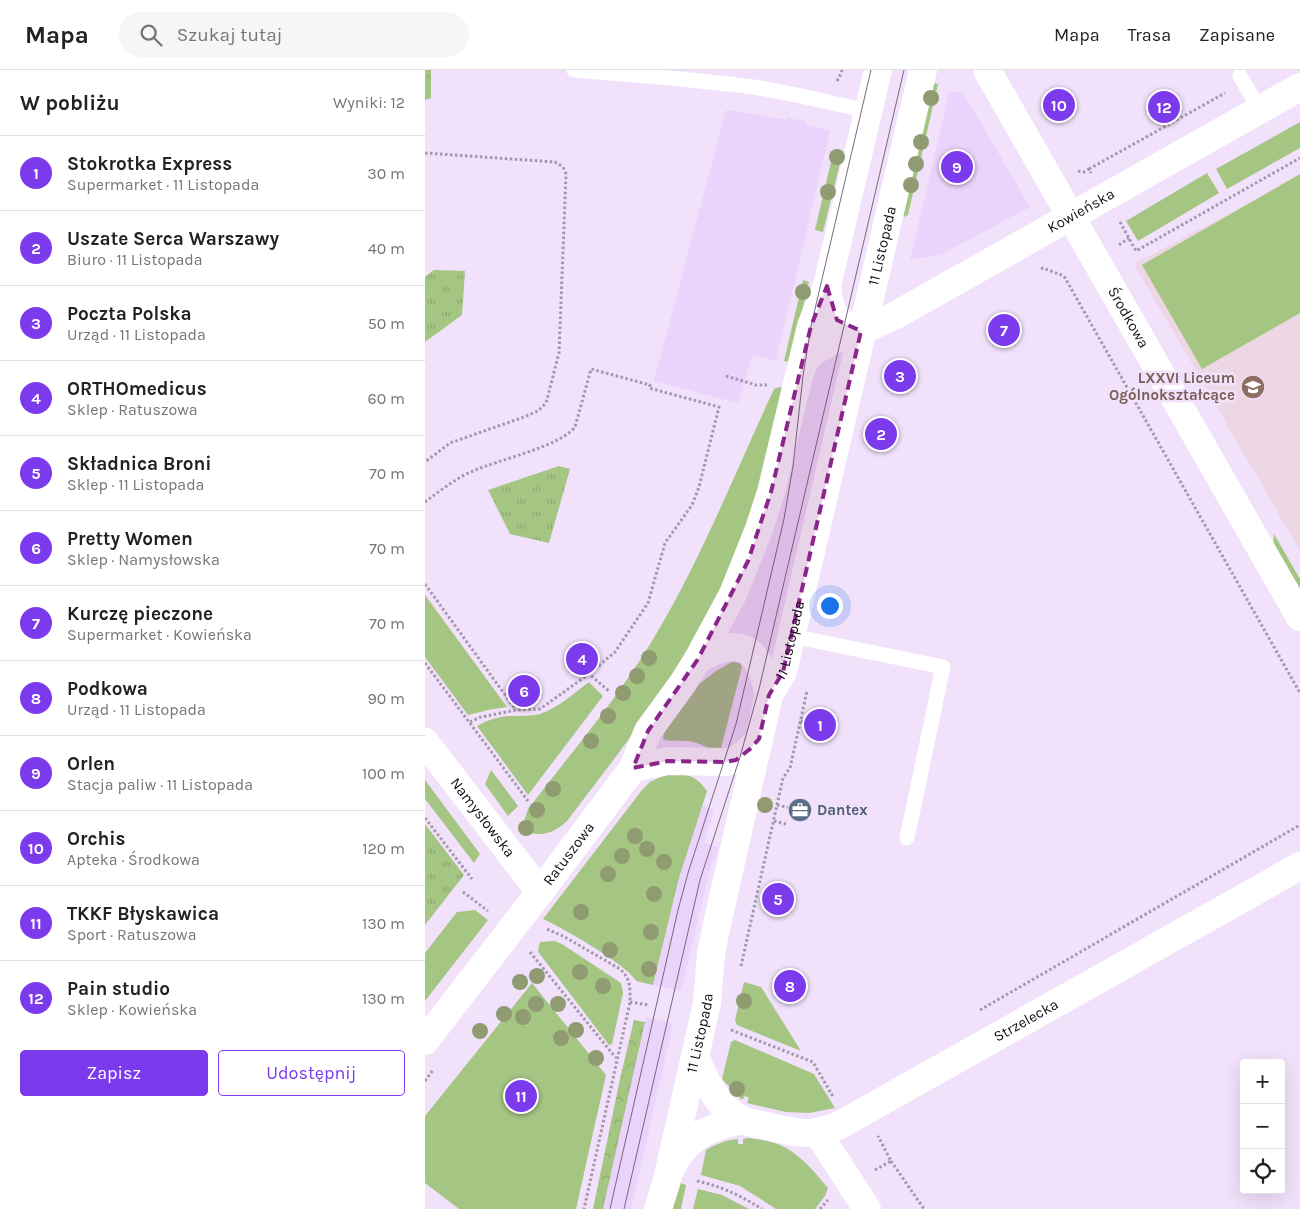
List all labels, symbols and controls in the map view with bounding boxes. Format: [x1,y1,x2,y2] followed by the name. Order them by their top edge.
[119,12,469,57] search box
[25,21,89,49] text: Mapa
[137,21,165,49] icon: search
[177,24,283,46] text: Szukaj tutaj
[1054,24,1100,46] text: Mapa
[1128,24,1171,46] text: Trasa
[1199,24,1275,46] text: Zapisane
[1043,86,1075,124] pin: 10
[1148,88,1180,126] pin: 12
[20,91,120,115] text: W pobliżu
[333,93,405,112] text: Wyniki: 12
[941,148,973,186] pin: 9
[67,153,232,175] text: Stokrotka Express
[33,164,39,183] text: 1
[367,164,405,183] text: 30 m
[67,175,259,194] text: Supermarket · 11 Listopada
[1044,185,1118,237] street label: Kowieńska
[864,204,900,287] street label: 11 Listopada
[67,228,279,250] text: Uszate Serca Warszawy
[31,239,41,258] text: 2
[368,239,405,258] text: 40 m
[67,250,203,269] text: Biuro · 11 Listopada
[1104,284,1153,351] street label: Środkowa
[67,303,192,325] text: Poczta Polska
[988,311,1020,349] pin: 7
[31,314,41,333] text: 3
[368,314,405,333] text: 50 m
[67,325,206,344] text: Urząd · 11 Listopada
[884,357,916,395] pin: 3
[1109,369,1235,404] place label: LXXVI Liceum Ogólnokształcące
[1240,374,1266,400] school or university icon: LXXVI Liceum Ogólnokształcące
[67,378,207,400] text: ORTHOmedicus
[31,389,41,408] text: 4
[368,389,405,408] text: 60 m
[67,400,198,419] text: Sklep · Ratuszowa
[865,415,897,453] pin: 2
[67,453,212,475] text: Składnica Broni
[31,464,41,483] text: 5
[369,464,405,483] text: 70 m
[67,475,204,494] text: Sklep · 11 Listopada
[67,528,193,550] text: Pretty Women
[31,539,41,558] text: 6
[369,539,405,558] text: 70 m
[67,550,220,569] text: Sklep · Namysłowska
[817,593,843,619] your location
[771,599,808,683] street label: 11 Listopada
[67,603,213,625] text: Kurczę pieczone
[32,614,40,633] text: 7
[369,614,405,633] text: 70 m
[67,625,252,644] text: Supermarket · Kowieńska
[566,640,598,678] pin: 4
[508,672,540,710] pin: 6
[67,678,148,700] text: Podkowa
[31,689,41,708] text: 8
[367,689,405,708] text: 90 m
[67,700,206,719] text: Urząd · 11 Listopada
[804,706,836,744] pin: 1
[67,753,115,775] text: Orlen
[31,764,41,783] text: 9
[362,764,405,783] text: 100 m
[447,774,519,861] street label: Namysłowska
[67,775,253,794] text: Stacja paliw · 11 Listopada
[787,797,813,823] office icon: Dantex
[817,801,868,819] place label: Dantex
[539,819,598,889] street label: Ratuszowa
[67,828,126,850] text: Orchis
[28,839,44,858] text: 10
[362,839,405,858] text: 120 m
[67,850,200,869] text: Apteka · Środkowa
[762,880,794,918] pin: 5
[67,903,219,925] text: TKKF Błyskawica
[30,914,42,933] text: 11
[362,914,405,933] text: 130 m
[67,925,196,944] text: Sport · Ratuszowa
[774,967,806,1005] pin: 8
[67,978,170,1000] text: Pain studio
[28,989,44,1008] text: 12
[362,989,405,1008] text: 130 m
[683,993,717,1075] street label: 11 Listopada
[990,995,1061,1046] street label: Strzelecka
[67,1000,197,1019] text: Sklep · Kowieńska
[20,1050,208,1096] button: Zapisz
[218,1050,405,1096] button: Udostępnij
[1240,1059,1285,1194] map controls
[1240,1059,1285,1104] button: +
[505,1077,537,1115] pin: 11
[1240,1104,1285,1149] button: −
[1240,1149,1285,1194] button: locate

